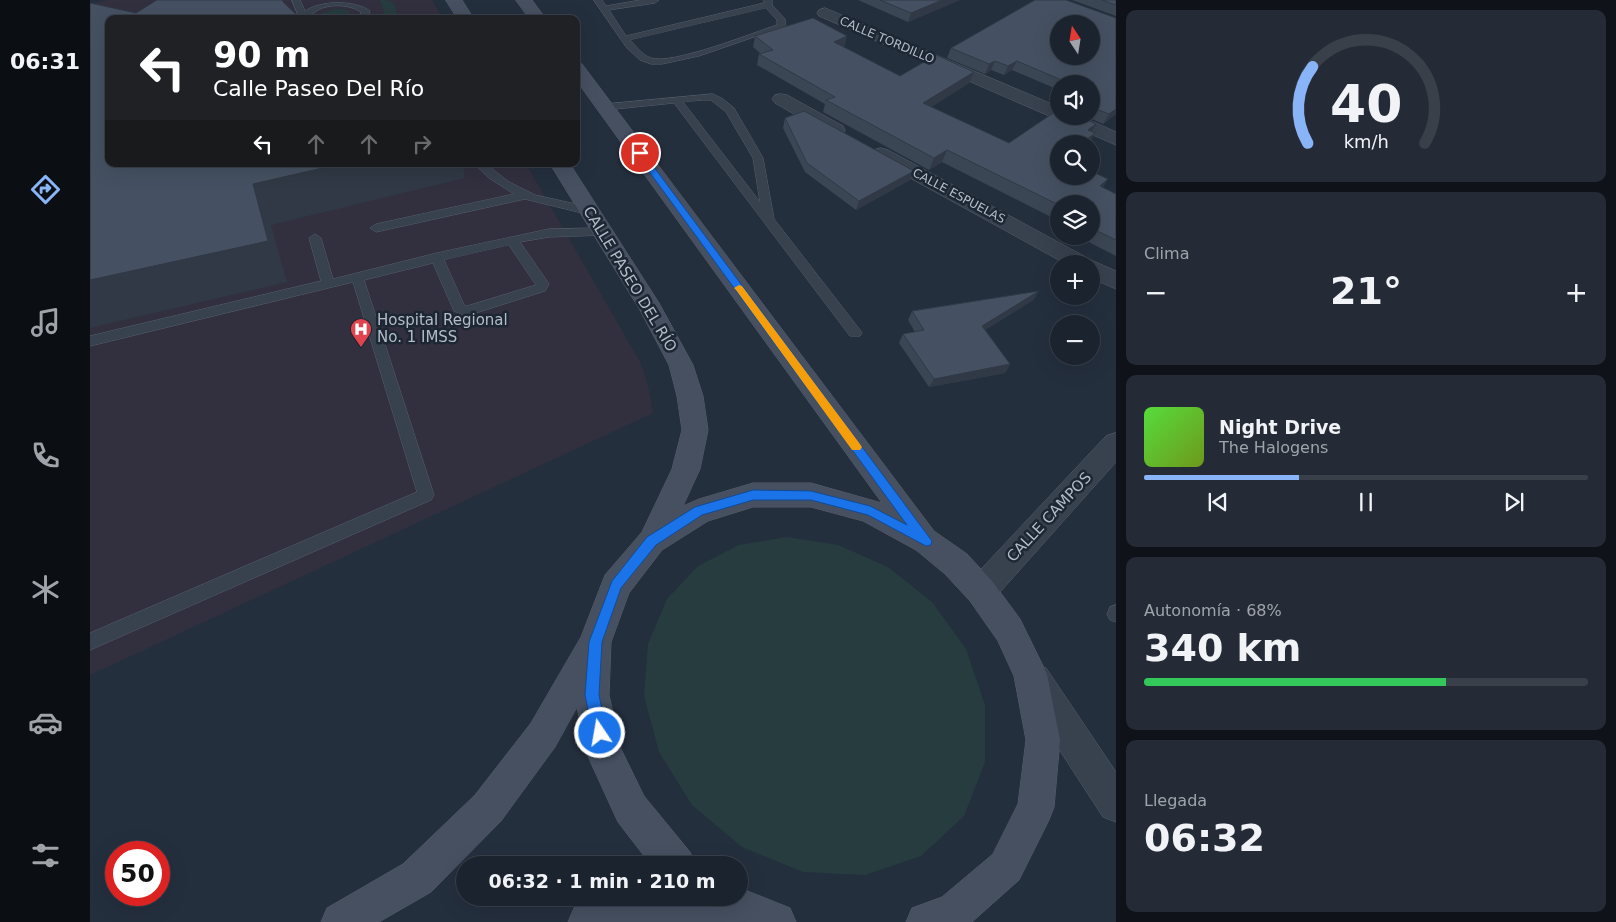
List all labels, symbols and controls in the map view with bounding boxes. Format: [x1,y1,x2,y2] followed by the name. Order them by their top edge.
[837,14,937,66] street label: CALLE TORDILLO
[1050,15,1100,65] north arrow
[1050,15,1100,365] map controls
[130,35,195,100] icon: left
[213,35,310,75] text: 90 m
[10,49,80,74] text: 06:31
[1330,74,1402,134] text: 40
[1050,75,1100,125] button: sound
[213,76,424,101] text: Calle Paseo Del Río
[249,130,277,158] icon: left
[302,130,330,158] icon: ahead
[355,130,383,158] icon: ahead
[408,130,436,158] icon: right
[1343,131,1389,152] text: km/h
[619,132,661,174] pin
[1050,135,1100,185] button: search
[626,139,654,167] icon: arrive
[910,166,1008,226] street label: CALLE ESPUELAS
[28,172,63,207] icon: directions
[1050,195,1100,245] button: layers
[579,203,681,355] street label: CALLE PASEO DEL RÍO
[1144,244,1189,263] text: Clima
[1050,255,1100,305] button: +
[1330,269,1402,313] text: 21°
[1144,276,1167,309] text: −
[1565,276,1588,309] text: +
[28,305,63,340] icon: music
[377,311,508,346] place label: Hospital Regional No. 1 IMSS
[1050,315,1100,365] button: −
[349,317,373,348] hospital icon: Hospital Regional No. 1 IMSS
[1219,416,1341,438] text: Night Drive
[28,438,63,473] icon: phone
[1219,438,1328,457] text: The Halogens
[1003,469,1095,565] street label: CALLE CAMPOS
[1204,488,1232,516] icon: previous
[1352,488,1380,516] icon: pause
[1500,488,1528,516] icon: next
[28,572,63,607] icon: climate
[1144,601,1282,620] text: Autonomía · 68%
[1144,626,1301,670] text: 340 km
[28,705,63,740] icon: car
[573,706,625,758] position arrow
[1144,791,1207,810] text: Llegada
[1144,816,1265,860] text: 06:32
[28,838,63,873] icon: filters
[105,841,170,906] speed limit sign: 50
[488,870,716,892] text: 06:32 · 1 min · 210 m

